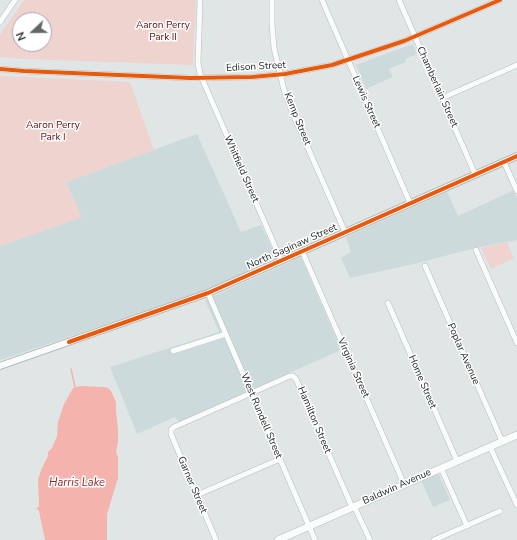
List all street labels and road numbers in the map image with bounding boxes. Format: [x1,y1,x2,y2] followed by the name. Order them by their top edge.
[414,45,460,129] street label: Chamberlain Street
[226,59,286,75] street label: Edison Street
[349,74,383,130] street label: Lewis Street
[281,91,313,147] street label: Kemp Street
[221,134,261,204] street label: Whitfield Street
[245,222,339,272] street label: North Saginaw Street
[444,321,482,387] street label: Poplar Avenue
[334,336,372,400] street label: Virginia Street
[405,353,439,411] street label: Home Street
[238,372,284,460] street label: West Rundell Street
[295,385,333,455] street label: Hamilton Street
[175,455,209,515] street label: Garner Street
[361,467,433,507] street label: Baldwin Avenue

